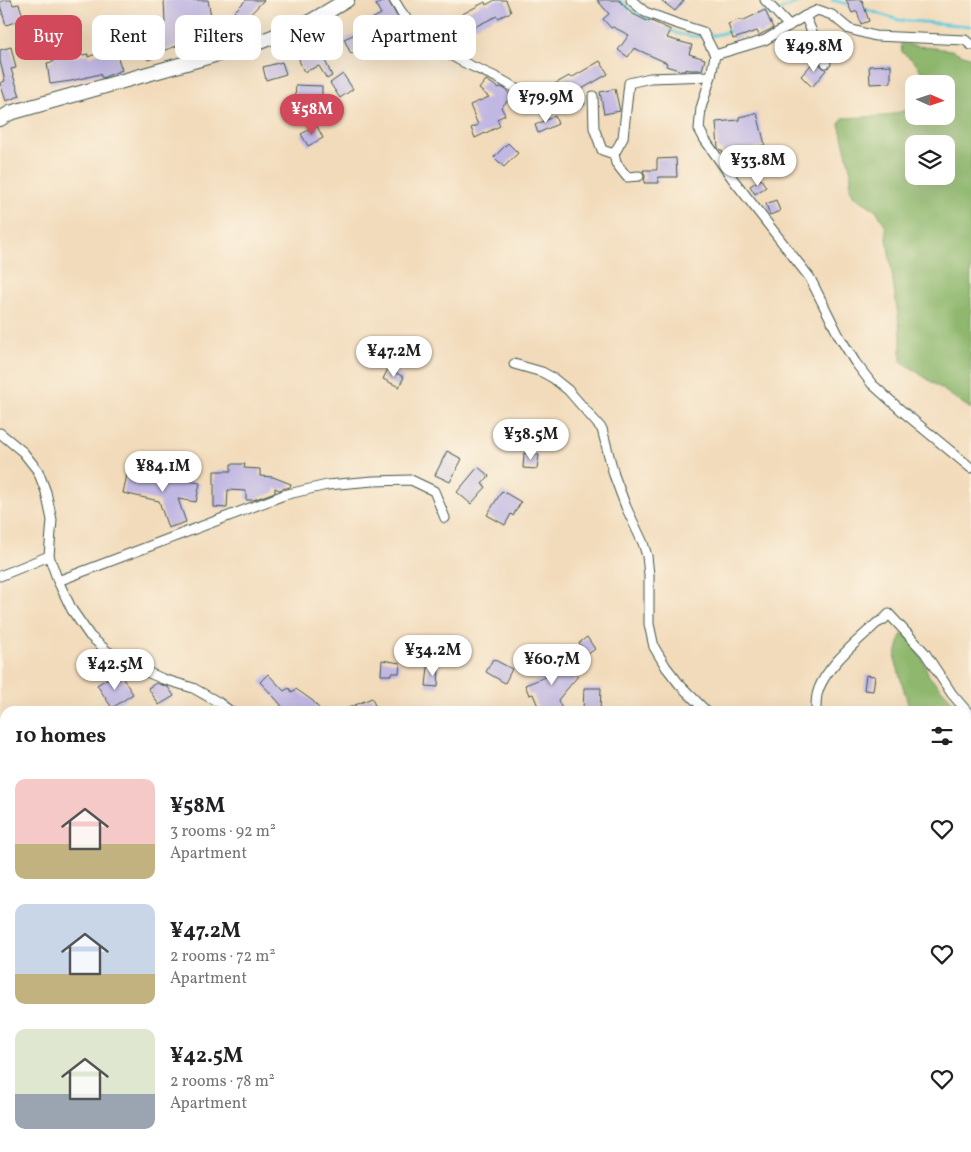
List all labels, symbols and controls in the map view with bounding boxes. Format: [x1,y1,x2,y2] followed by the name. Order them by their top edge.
[15,15,82,60] chip: Buy
[92,15,165,60] chip: Rent
[175,15,261,60] chip: Filters
[271,15,343,60] chip: New
[353,15,476,60] chip: Apartment
[773,30,855,73] pin: ¥49.8M
[786,36,842,58] text: ¥49.8M
[905,75,955,125] north arrow
[905,75,955,185] map controls
[505,82,587,124] pin: ¥79.9M
[518,87,574,109] text: ¥79.9M
[282,94,342,136] pin: ¥58M
[291,99,333,121] text: ¥58M
[905,135,955,185] button: layers
[717,144,799,187] pin: ¥33.8M
[730,150,786,172] text: ¥33.8M
[353,336,435,378] pin: ¥47.2M
[367,341,421,363] text: ¥47.2M
[490,418,572,461] pin: ¥38.5M
[504,424,558,446] text: ¥38.5M
[122,450,204,493] pin: ¥84.1M
[136,456,190,478] text: ¥84.1M
[392,634,474,677] pin: ¥34.2M
[405,640,461,662] text: ¥34.2M
[511,644,593,686] pin: ¥60.7M
[74,648,156,691] pin: ¥42.5M
[524,649,580,671] text: ¥60.7M
[87,654,143,676] text: ¥42.5M
[15,722,106,751] text: 10 homes
[928,722,956,750] icon: filters
[170,792,225,821] text: ¥58M
[55,799,115,859] icon: home
[928,815,956,843] icon: heart
[170,821,276,843] text: 3 rooms · 92 m²
[170,843,247,865] text: Apartment
[170,917,241,946] text: ¥47.2M
[55,924,115,984] icon: home
[928,940,956,968] icon: heart
[170,946,275,968] text: 2 rooms · 72 m²
[170,968,247,990] text: Apartment
[170,1042,243,1071] text: ¥42.5M
[55,1049,115,1109] icon: home
[928,1065,956,1093] icon: heart
[170,1071,275,1093] text: 2 rooms · 78 m²
[170,1093,247,1115] text: Apartment

